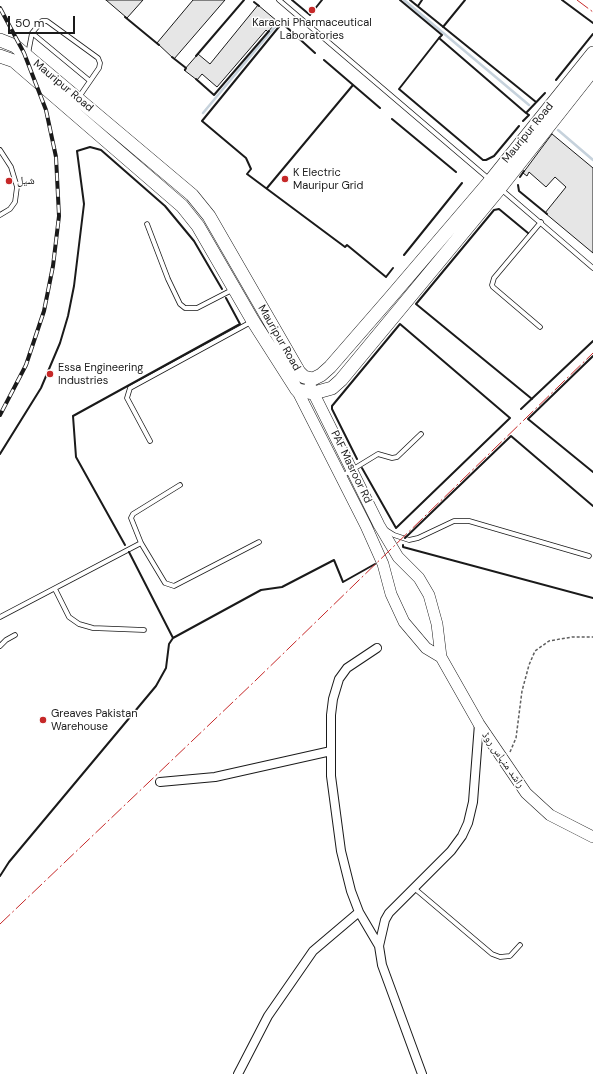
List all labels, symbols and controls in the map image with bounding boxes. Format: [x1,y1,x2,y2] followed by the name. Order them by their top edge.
[307,5,317,15] marker: Karachi Pharmaceutical Laboratories
[10,8,77,34] scale bar
[15,15,44,31] text: 50 m
[252,16,372,42] place label: Karachi Pharmaceutical Laboratories
[30,57,96,115] street label: Mauripur Road
[500,100,556,166] street label: Mauripur Road
[293,166,363,192] place label: K Electric Mauripur Grid
[17,174,35,188] place label: شیل
[280,174,290,184] marker: K Electric Mauripur Grid
[4,176,14,186] marker: شیل
[255,303,303,373] street label: Mauripur Road
[58,361,143,387] place label: Essa Engineering Industries
[45,369,55,379] marker: Essa Engineering Industries
[328,428,374,506] street label: PAF Masroor Rd
[51,707,138,733] place label: Greaves Pakistan Warehouse
[38,715,48,725] marker: Greaves Pakistan Warehouse
[479,729,527,791] street label: راشد منہاس روڈ

